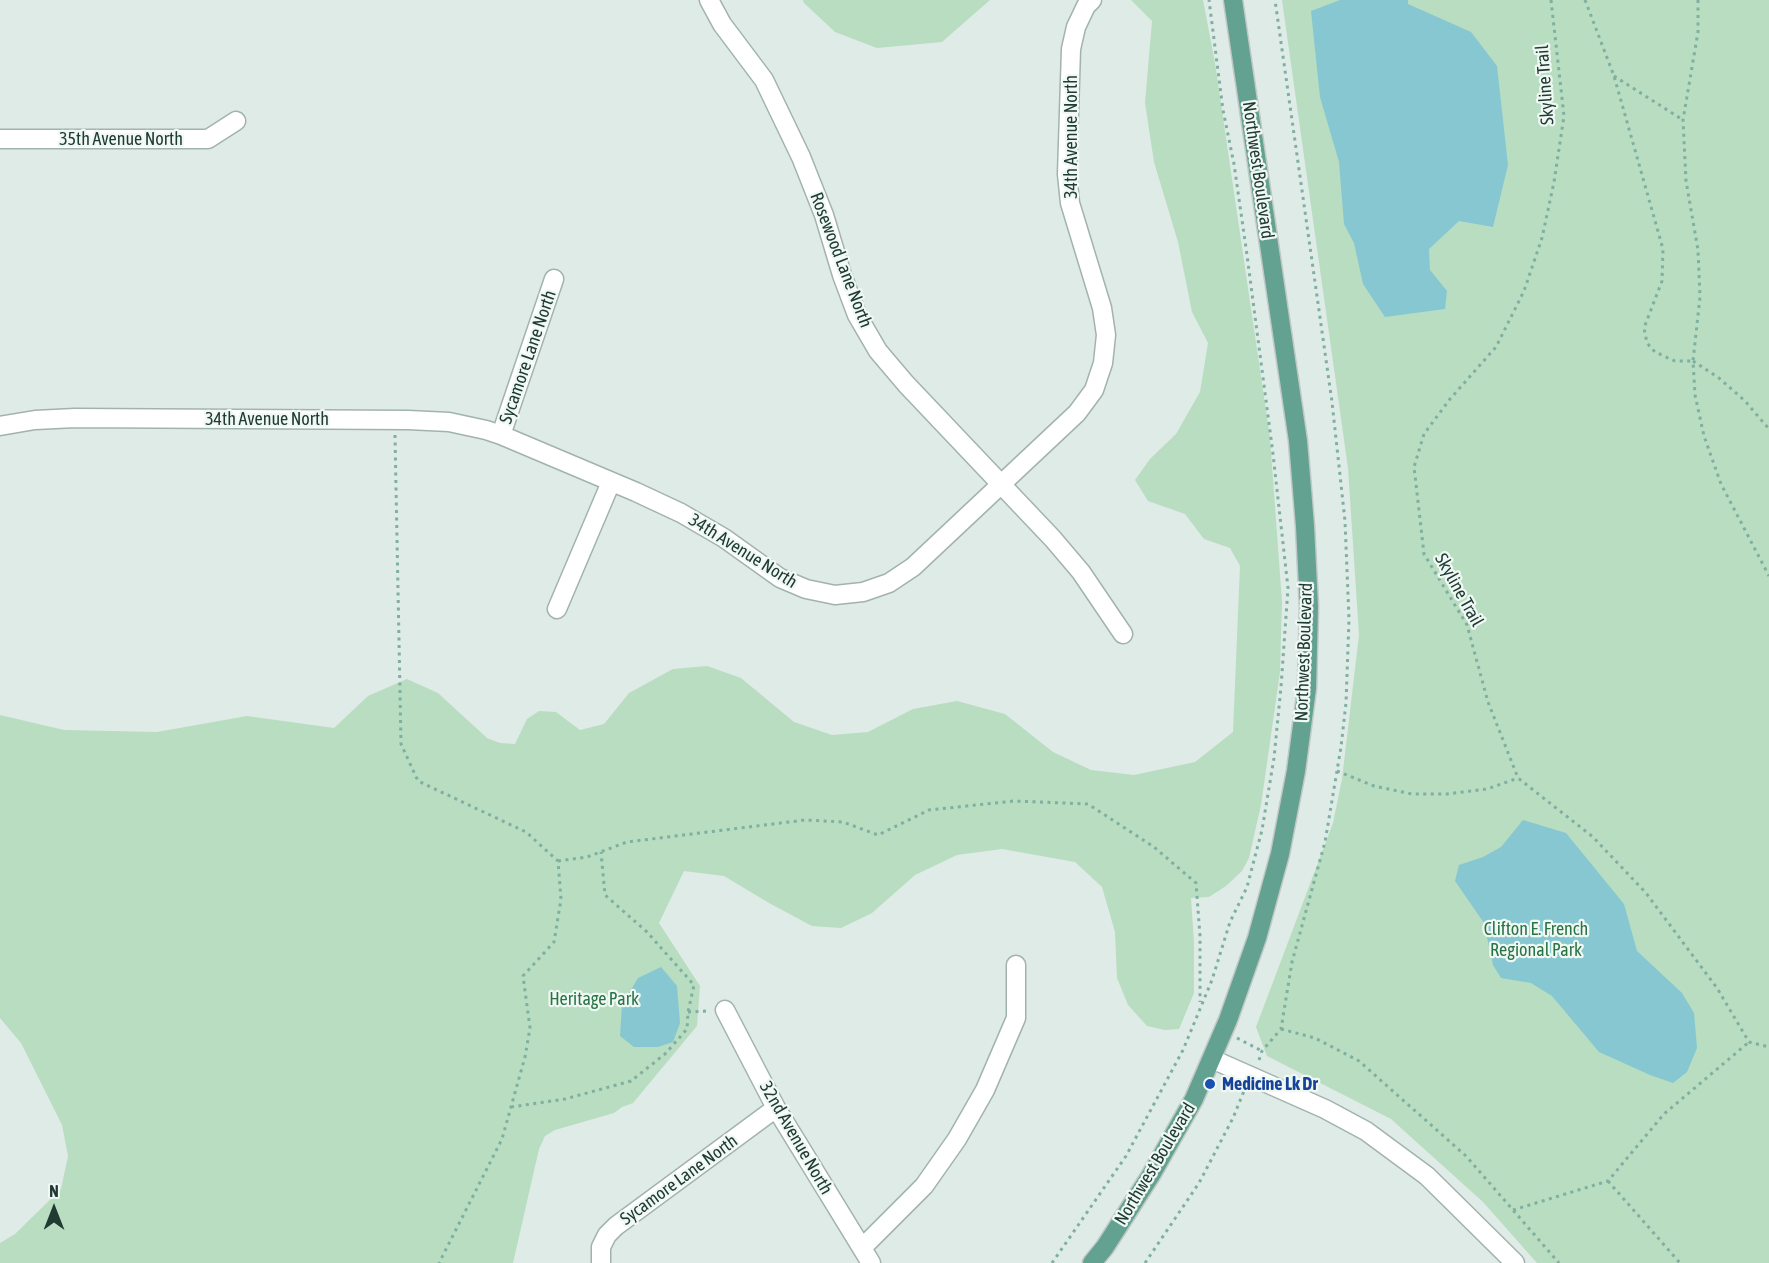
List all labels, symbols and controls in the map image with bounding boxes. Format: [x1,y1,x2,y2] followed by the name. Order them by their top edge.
[1531,44,1559,126] street label: Skyline Trail
[1060,75,1082,199] street label: 34th Avenue North
[1238,100,1278,240] street label: Northwest Boulevard
[59,128,183,150] street label: 35th Avenue North
[805,189,877,331] street label: Rosewood Lane North
[495,287,561,427] street label: Sycamore Lane North
[205,408,329,430] street label: 34th Avenue North
[685,509,801,593] street label: 34th Avenue North
[1430,550,1488,630] street label: Skyline Trail
[1291,582,1317,722] street label: Northwest Boulevard
[1484,918,1588,960] park label: Clifton E. French Regional Park
[549,988,639,1010] park label: Heritage Park
[1222,1073,1318,1095] place label: Medicine Lk Dr
[1203,1077,1217,1091] marker: Medicine Lk Dr
[755,1078,837,1198] street label: 32nd Avenue North
[1110,1099,1200,1229] street label: Northwest Boulevard
[616,1130,742,1230] street label: Sycamore Lane North
[24,1179,84,1239] north arrow
[49,1182,59,1200] text: N

